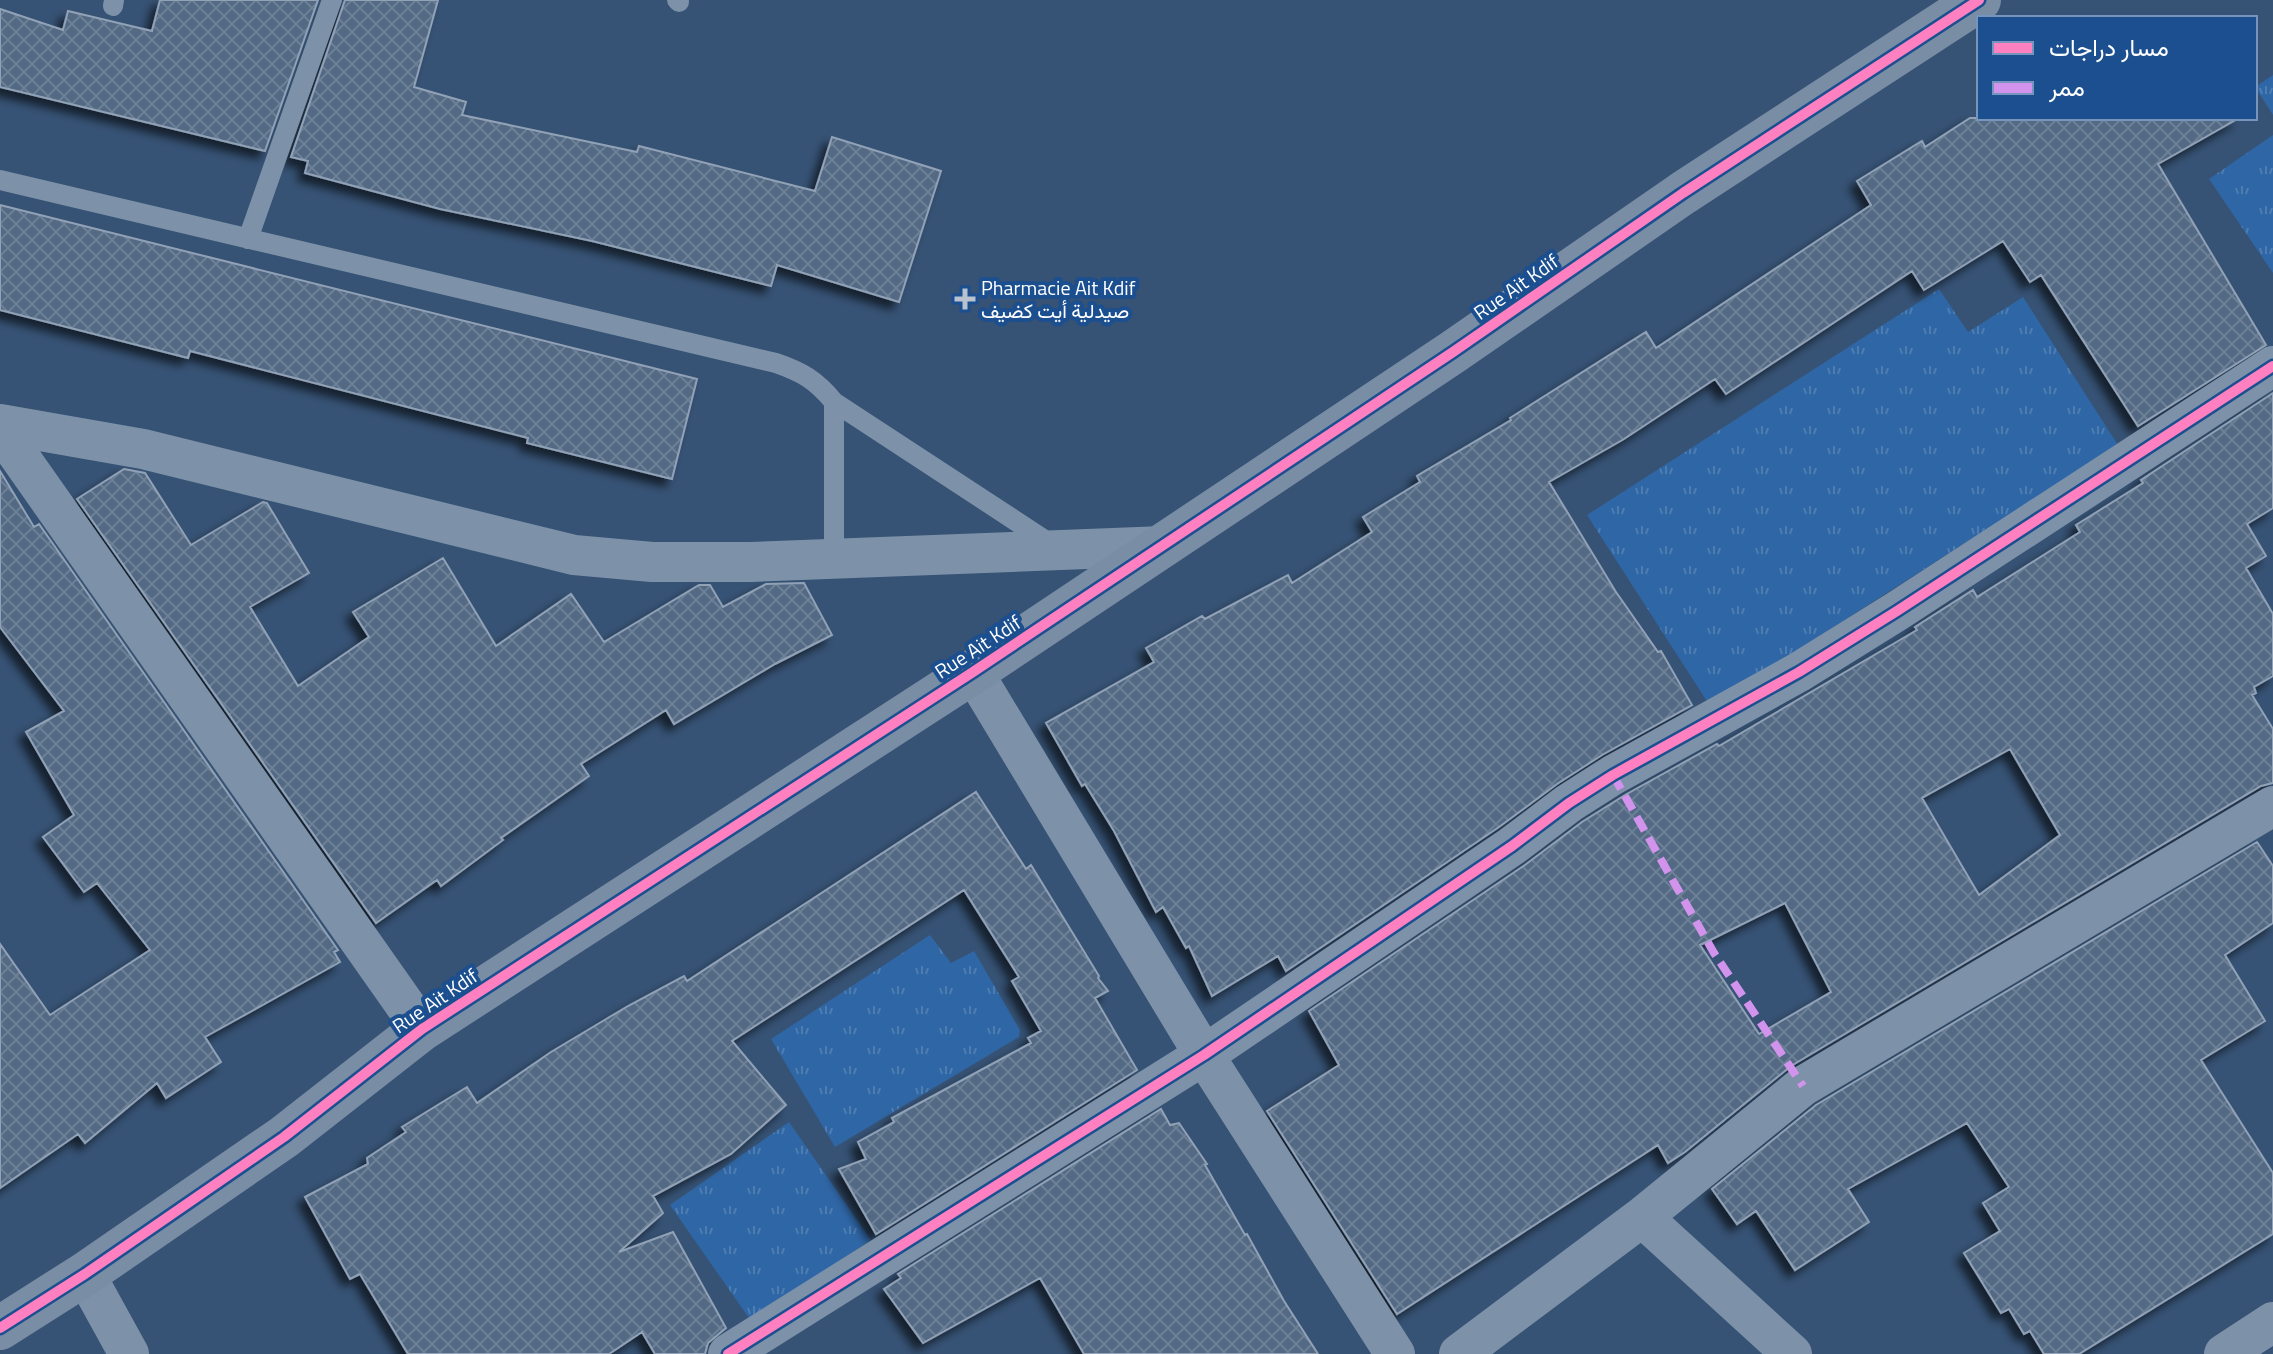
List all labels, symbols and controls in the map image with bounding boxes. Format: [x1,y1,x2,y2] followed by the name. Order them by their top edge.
[1977,16,2257,120] legend
[2049,29,2169,65] text: مسار دراجات
[2048,69,2085,105] text: ممر
[1467,246,1565,327] street label: Rue Ait Kdif
[981,272,1136,326] place label: Pharmacie Ait Kdif صيدلية أيت كضيف
[956,290,974,308] marker: Pharmacie Ait Kdif صيدلية أيت كضيف
[928,607,1027,686] street label: Rue Ait Kdif
[386,960,484,1041] street label: Rue Ait Kdif

